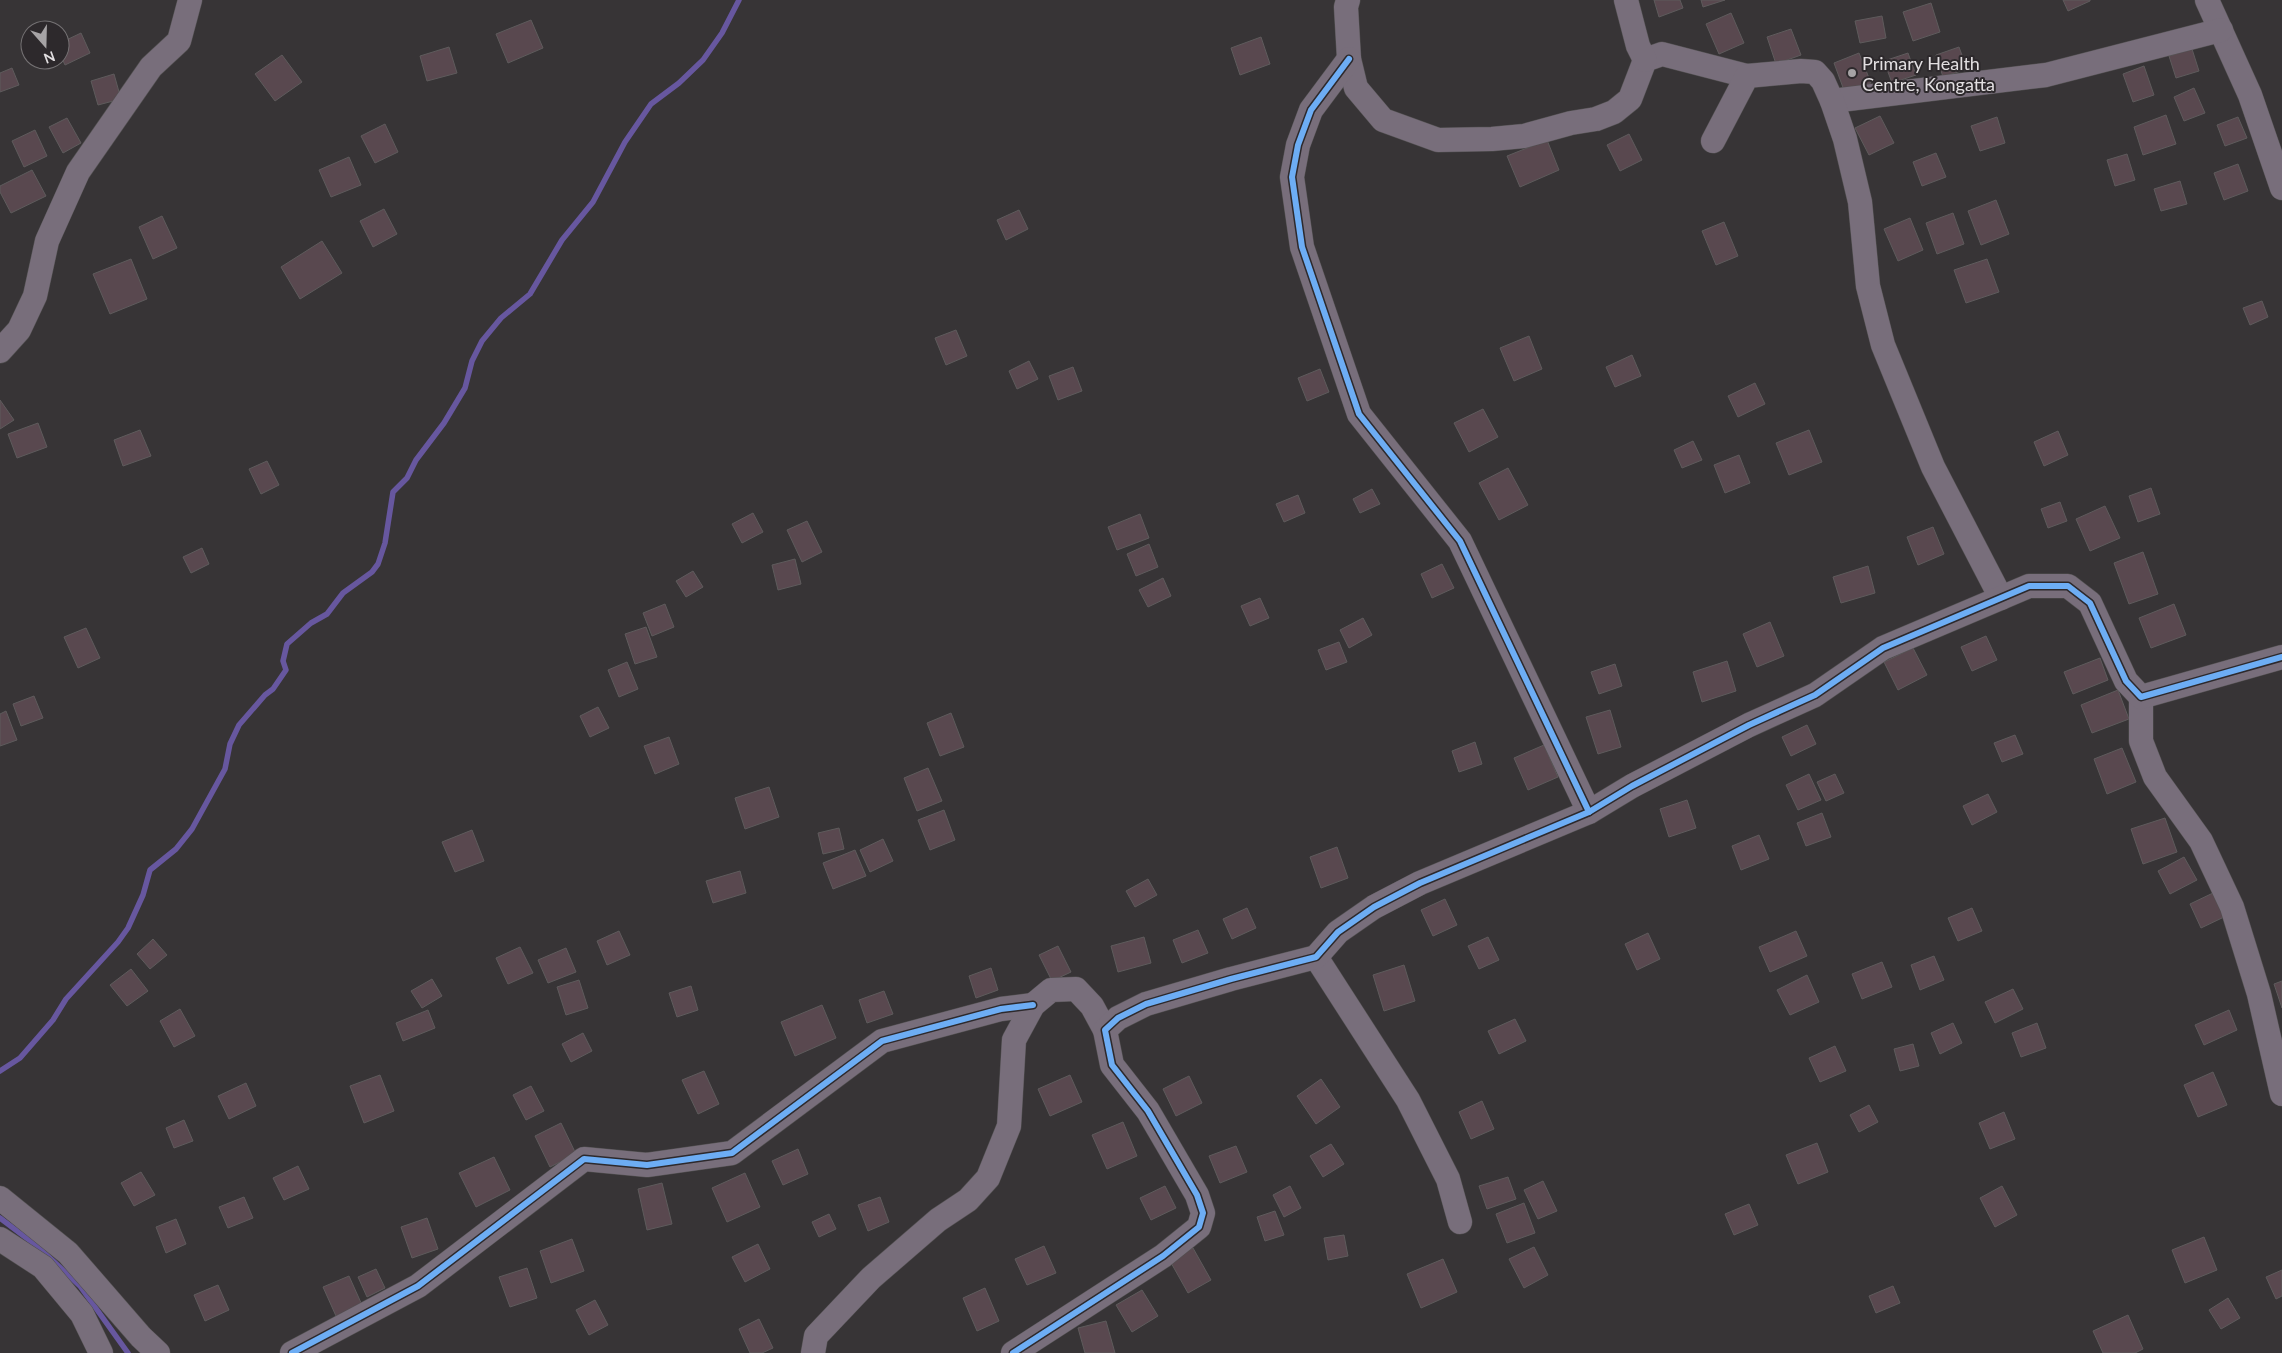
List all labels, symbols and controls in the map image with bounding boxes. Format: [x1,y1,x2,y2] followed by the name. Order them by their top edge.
[20,20,70,70] north arrow
[42,48,58,68] text: N
[1862,52,1995,95] place label: Primary Health Centre, Kongatta
[1846,67,1858,79] marker: Primary Health Centre, Kongatta

